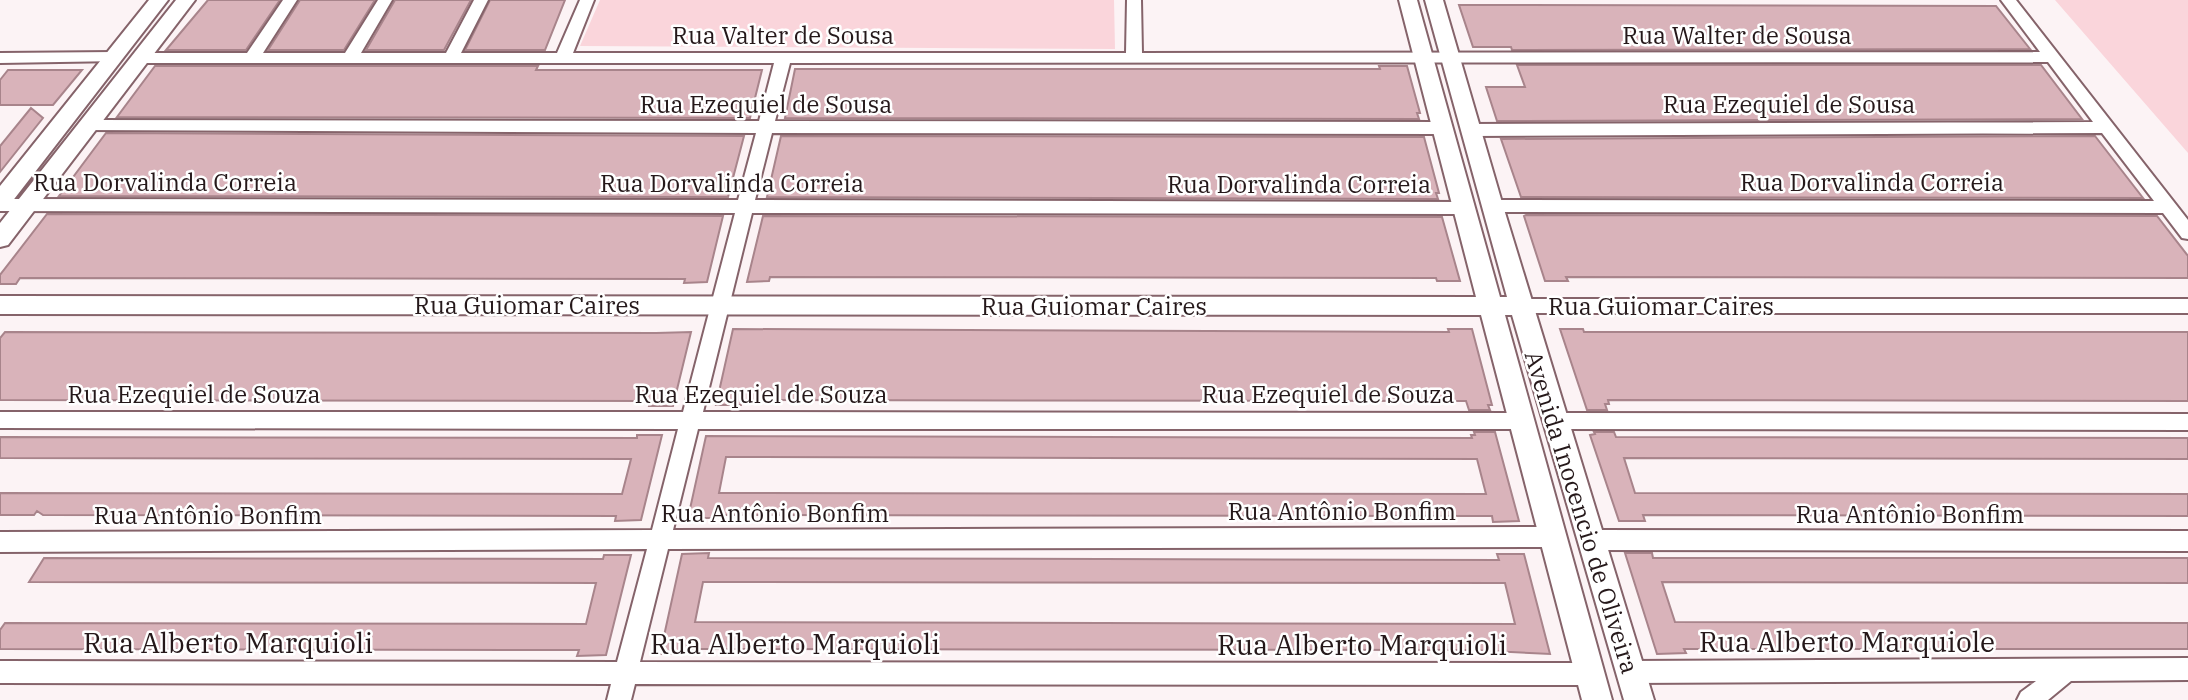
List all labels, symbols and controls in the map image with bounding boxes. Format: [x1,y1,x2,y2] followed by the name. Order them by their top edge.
[672,19,894,51] street label: Rua Valter de Sousa
[1622,19,1852,51] street label: Rua Walter de Sousa
[640,88,892,120] street label: Rua Ezequiel de Sousa
[1663,88,1915,120] street label: Rua Ezequiel de Sousa
[33,166,297,198] street label: Rua Dorvalinda Correia
[1740,166,2004,198] street label: Rua Dorvalinda Correia
[600,167,864,199] street label: Rua Dorvalinda Correia
[1167,168,1431,200] street label: Rua Dorvalinda Correia
[414,289,640,321] street label: Rua Guiomar Caires
[981,290,1207,322] street label: Rua Guiomar Caires
[1548,290,1774,322] street label: Rua Guiomar Caires
[1518,347,1646,677] street label: Avenida Inocencio de Oliveira
[67,378,321,410] street label: Rua Ezequiel de Souza
[634,378,888,410] street label: Rua Ezequiel de Souza
[1201,378,1455,410] street label: Rua Ezequiel de Souza
[1228,495,1456,527] street label: Rua Antônio Bonfim
[661,497,889,529] street label: Rua Antônio Bonfim
[1796,498,2024,530] street label: Rua Antônio Bonfim
[94,499,322,531] street label: Rua Antônio Bonfim
[1699,623,1995,660] street label: Rua Alberto Marquiole
[83,624,373,661] street label: Rua Alberto Marquioli
[650,625,940,662] street label: Rua Alberto Marquioli
[1217,626,1507,663] street label: Rua Alberto Marquioli

